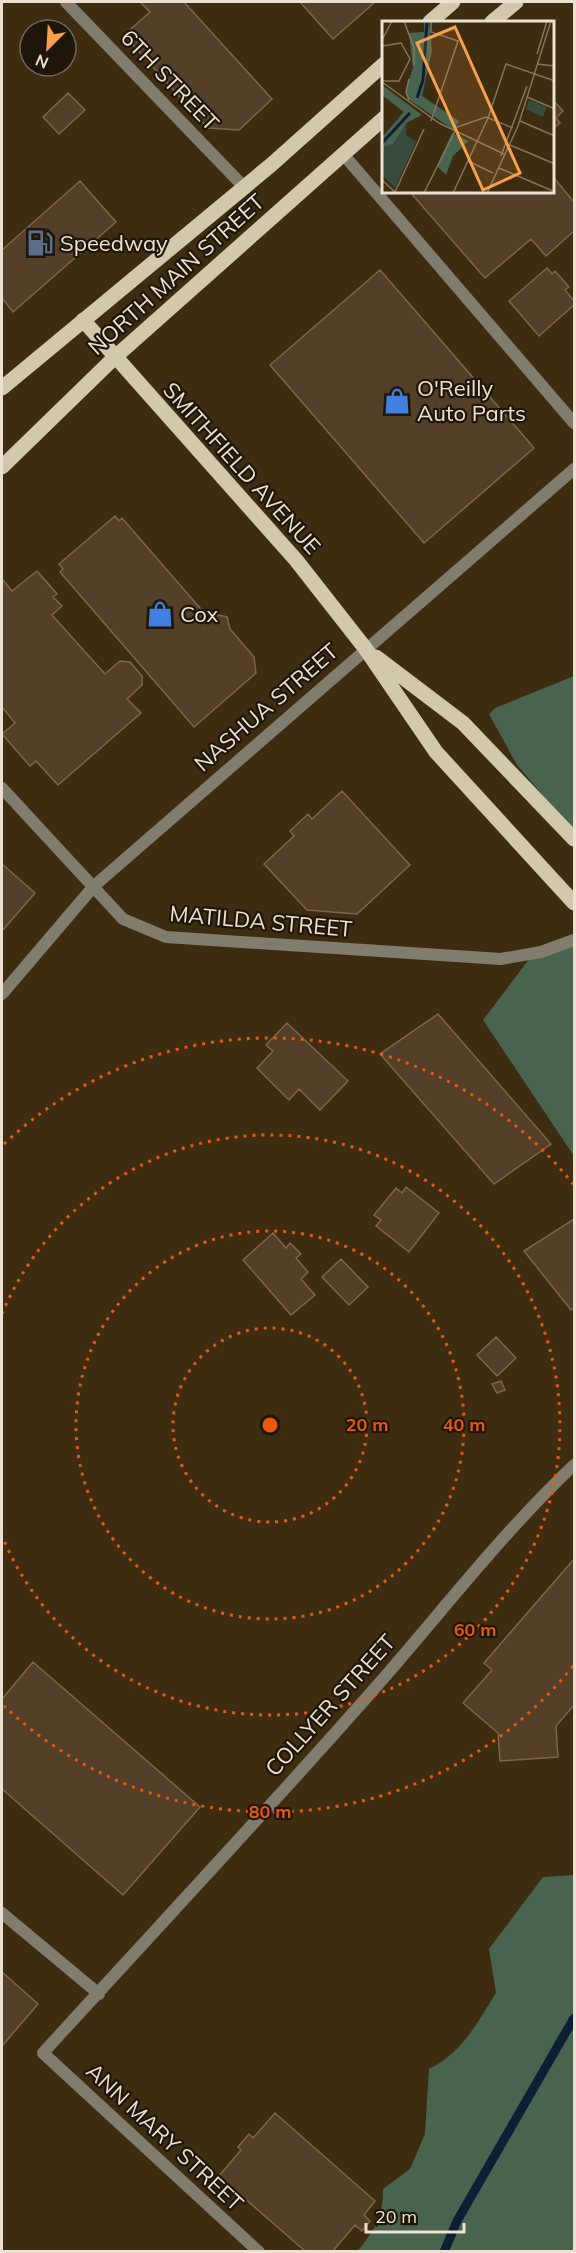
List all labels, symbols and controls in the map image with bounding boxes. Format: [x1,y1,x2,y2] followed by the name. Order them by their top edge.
[18,18,78,78] north arrow
[382,21,555,194] inset map
[115,24,225,136] street label: 6TH STREET
[32,50,51,73] text: N
[82,187,270,361] street label: NORTH MAIN STREET
[25,228,55,258] fuel station icon: Speedway
[60,229,168,257] place label: Speedway
[417,374,526,427] place label: O'Reilly Auto Parts
[157,376,327,560] street label: SMITHFIELD AVENUE
[382,386,412,416] shop icon: O'Reilly Auto Parts
[145,599,175,629] shop icon: Cox
[180,600,219,628] place label: Cox
[188,637,344,777] street label: NASHUA STREET
[169,899,353,943] street label: MATILDA STREET
[346,1413,388,1436] text: 20 m
[443,1413,485,1436] text: 40 m
[260,1415,280,1435] centre of rings
[454,1618,496,1641] text: 60 m
[259,1628,401,1782] street label: COLLYER STREET
[249,1800,291,1823] text: 80 m
[81,2057,249,2217] street label: ANN MARY STREET
[366,2196,464,2234] scale bar
[375,2205,417,2228] text: 20 m

